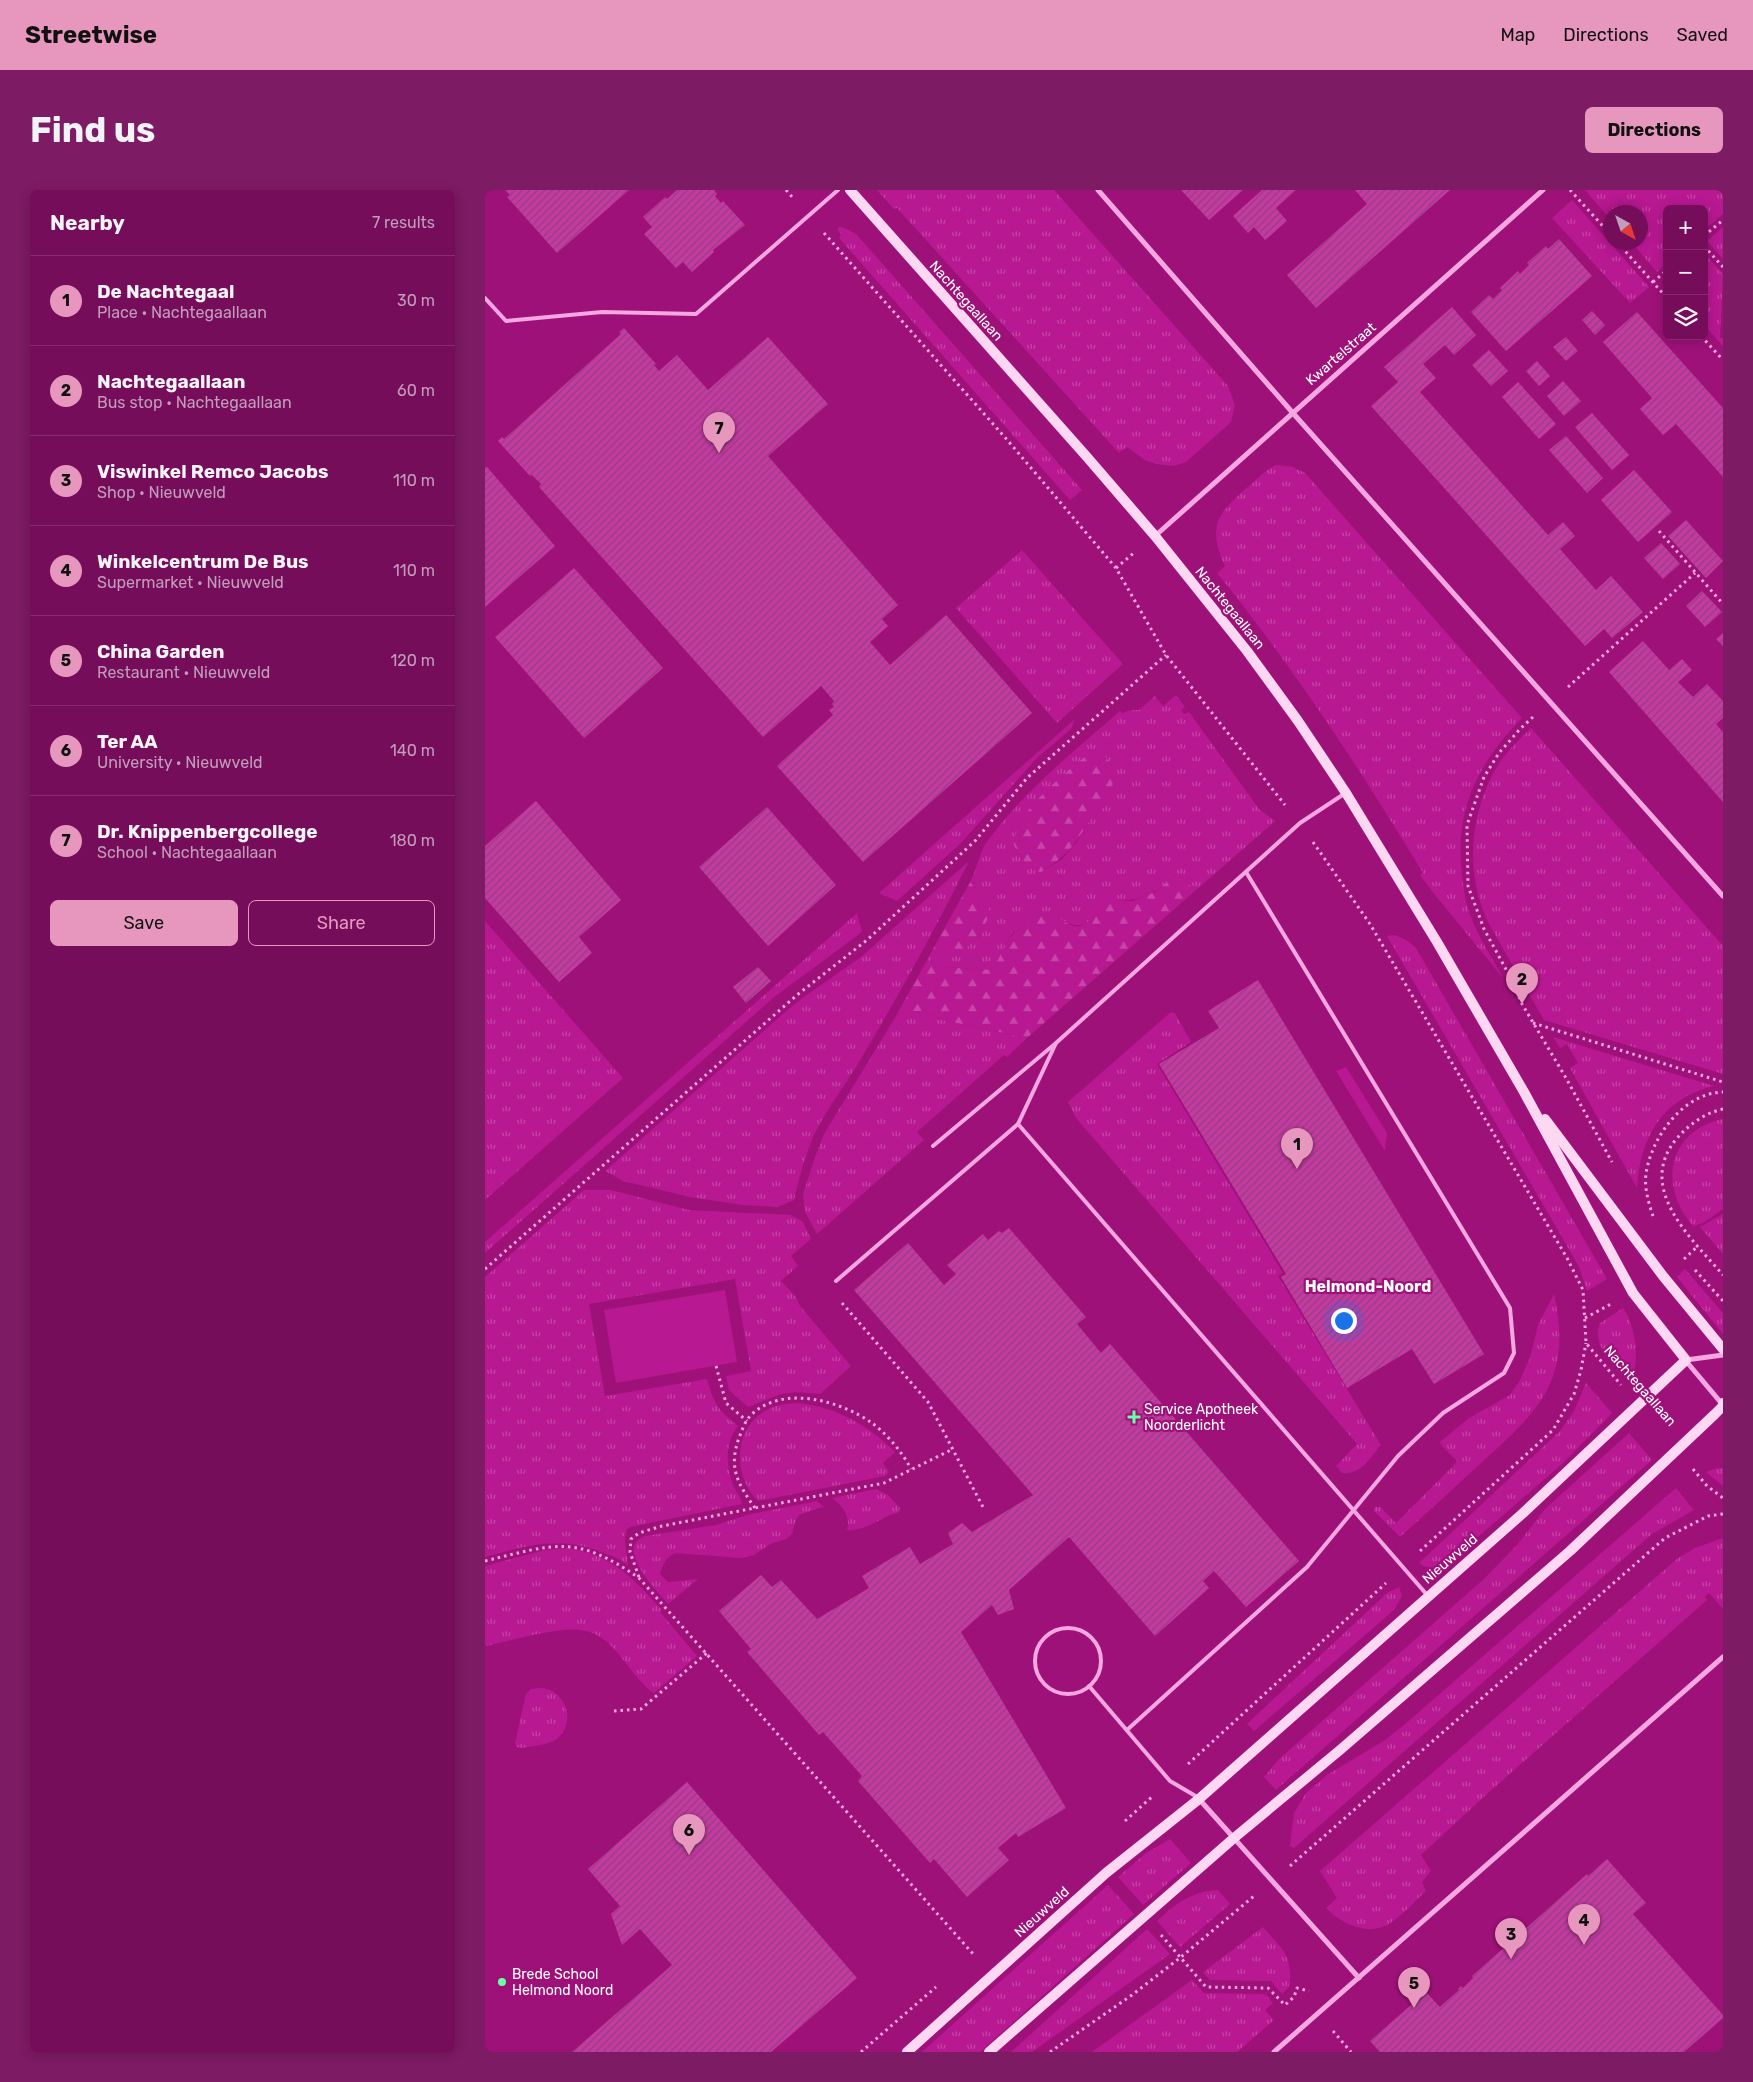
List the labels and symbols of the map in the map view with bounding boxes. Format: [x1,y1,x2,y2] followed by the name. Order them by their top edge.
[1603,205,1648,250] north arrow
[926,258,1006,344] street label: Nachtegaallaan
[1302,319,1380,389] street label: Kwartelstraat
[703,412,735,453] pin: 7
[1191,563,1269,653] street label: Nachtegaallaan
[1506,963,1538,1004] pin: 2
[1281,1128,1313,1169] pin: 1
[1305,1277,1431,1296] district label: Helmond-Noord
[1331,1308,1357,1334] your location
[1600,1342,1680,1430] street label: Nachtegaallaan
[1144,1401,1259,1434] place label: Service Apotheek Noorderlicht
[1128,1411,1140,1423] marker: Service Apotheek Noorderlicht
[1419,1530,1481,1588] street label: Nieuwveld
[673,1814,705,1855] pin: 6
[1011,1883,1073,1941] street label: Nieuwveld
[1568,1904,1600,1945] pin: 4
[1495,1918,1527,1959] pin: 3
[512,1966,613,1999] place label: Brede School Helmond Noord
[1398,1967,1430,2008] pin: 5
[496,1976,508,1988] marker: Brede School Helmond Noord

